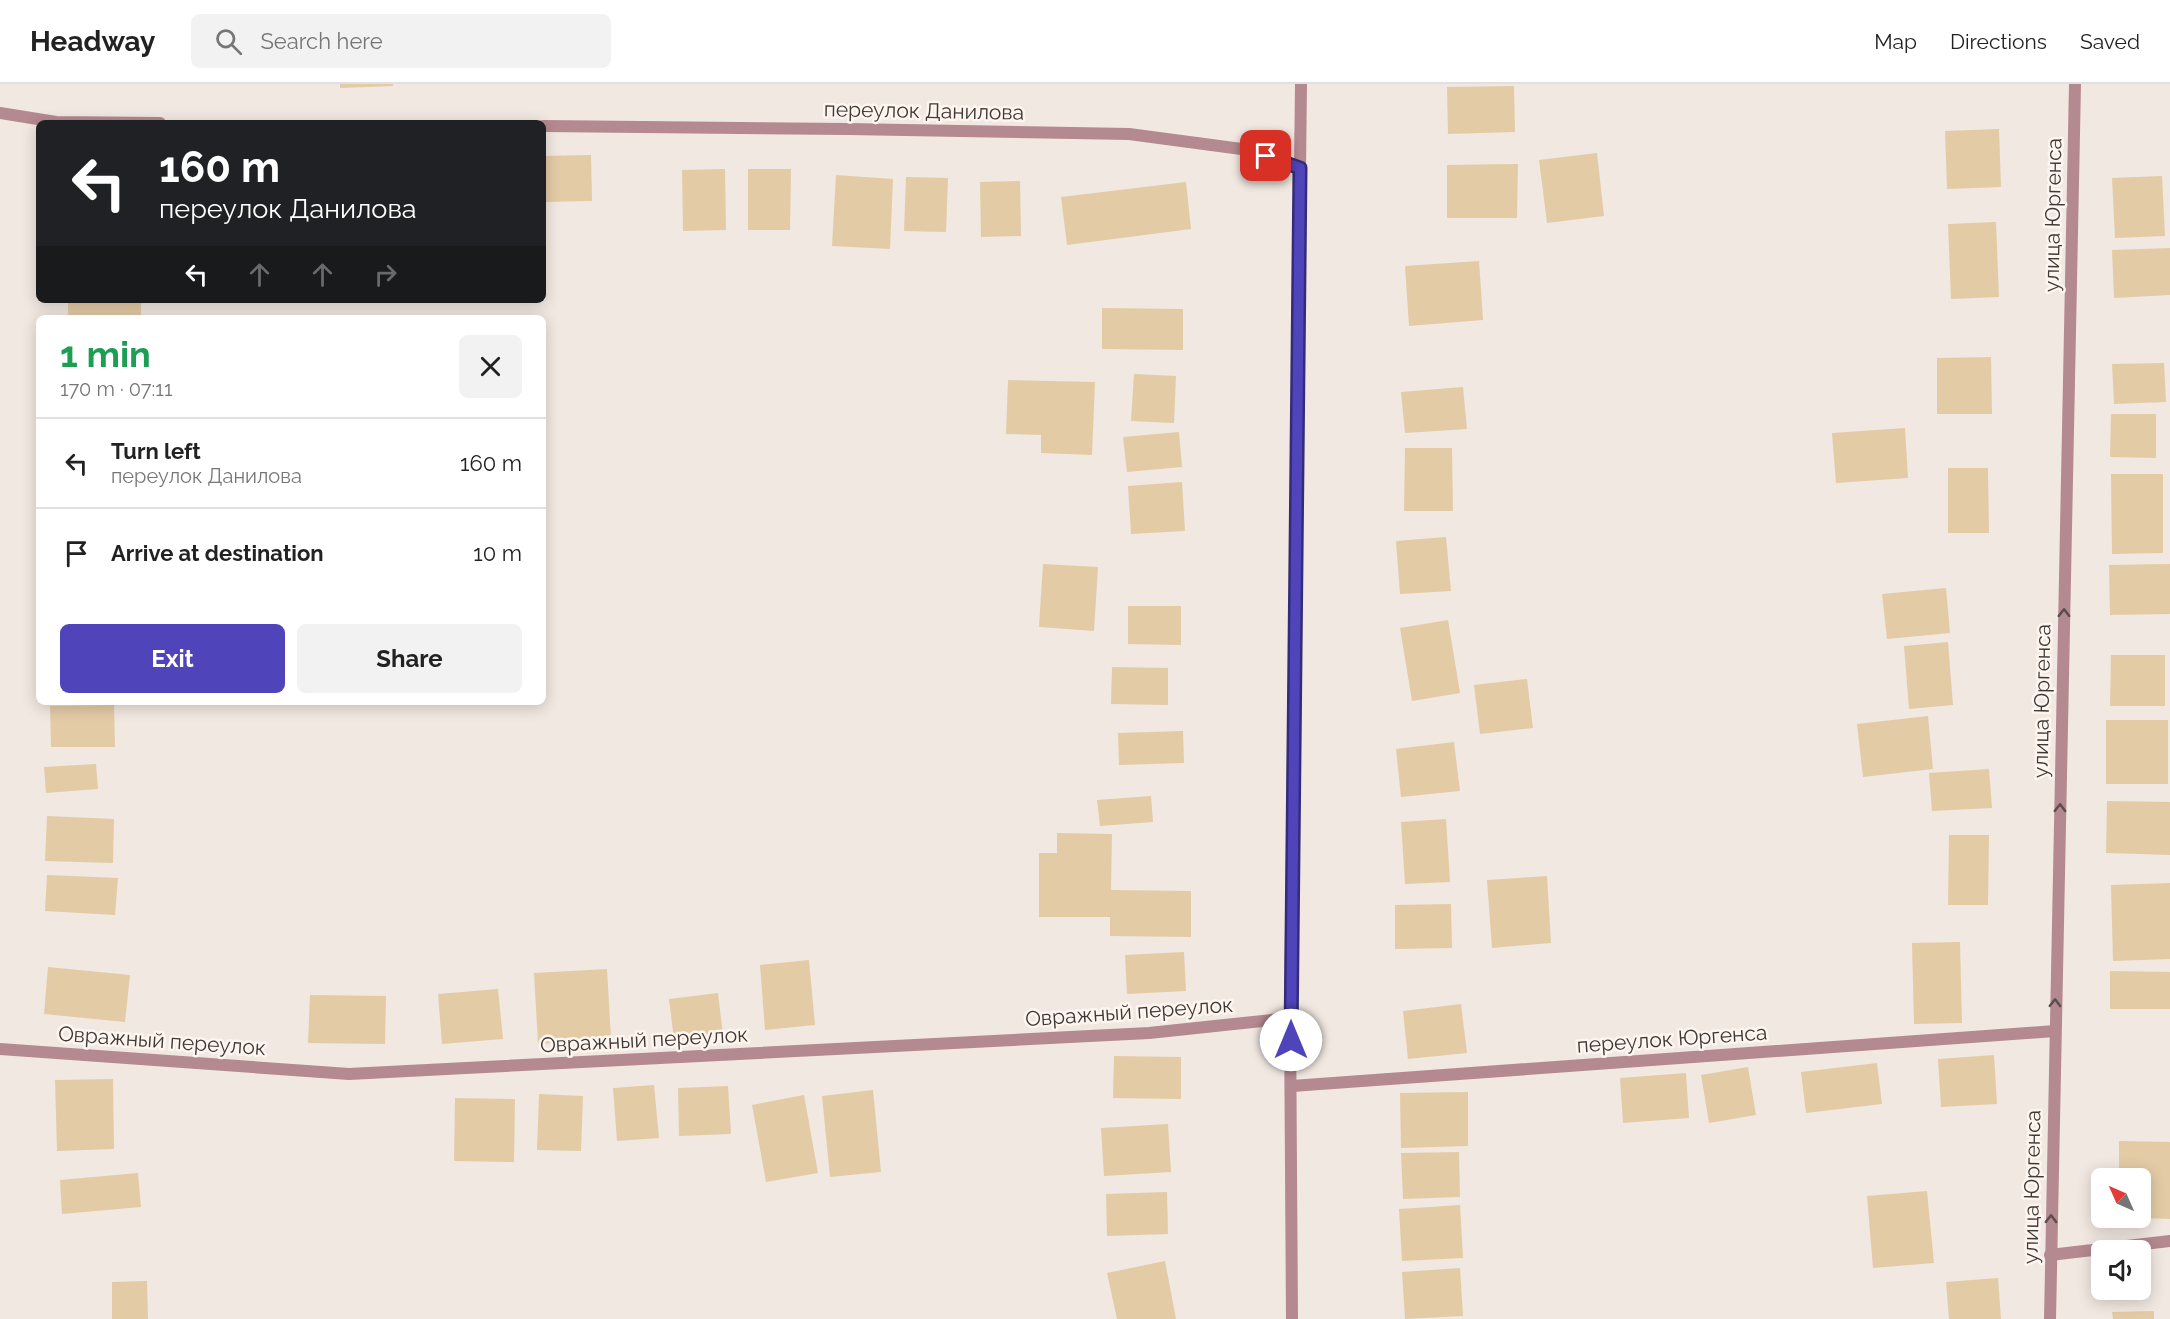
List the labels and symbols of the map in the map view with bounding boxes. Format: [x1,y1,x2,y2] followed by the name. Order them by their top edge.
[824,96,1024,125] street label: переулок Данилова
[1240,130,1291,181] pin
[2039,138,2066,292] street label: улица Юргенса
[2058,608,2070,617] one-way arrow
[2028,624,2055,778] street label: улица Юргенса
[2053,803,2066,812] one-way arrow
[1024,992,1234,1031] street label: Овражный переулок
[2049,998,2062,1007] one-way arrow
[1259,1008,1323,1072] position arrow
[1576,1019,1768,1058] street label: переулок Юргенса
[57,1021,267,1060] street label: Овражный переулок
[539,1022,749,1057] street label: Овражный переулок
[2018,1110,2045,1264] street label: улица Юргенса
[2091,1168,2151,1228] north arrow
[2045,1214,2057,1223] one-way arrow

